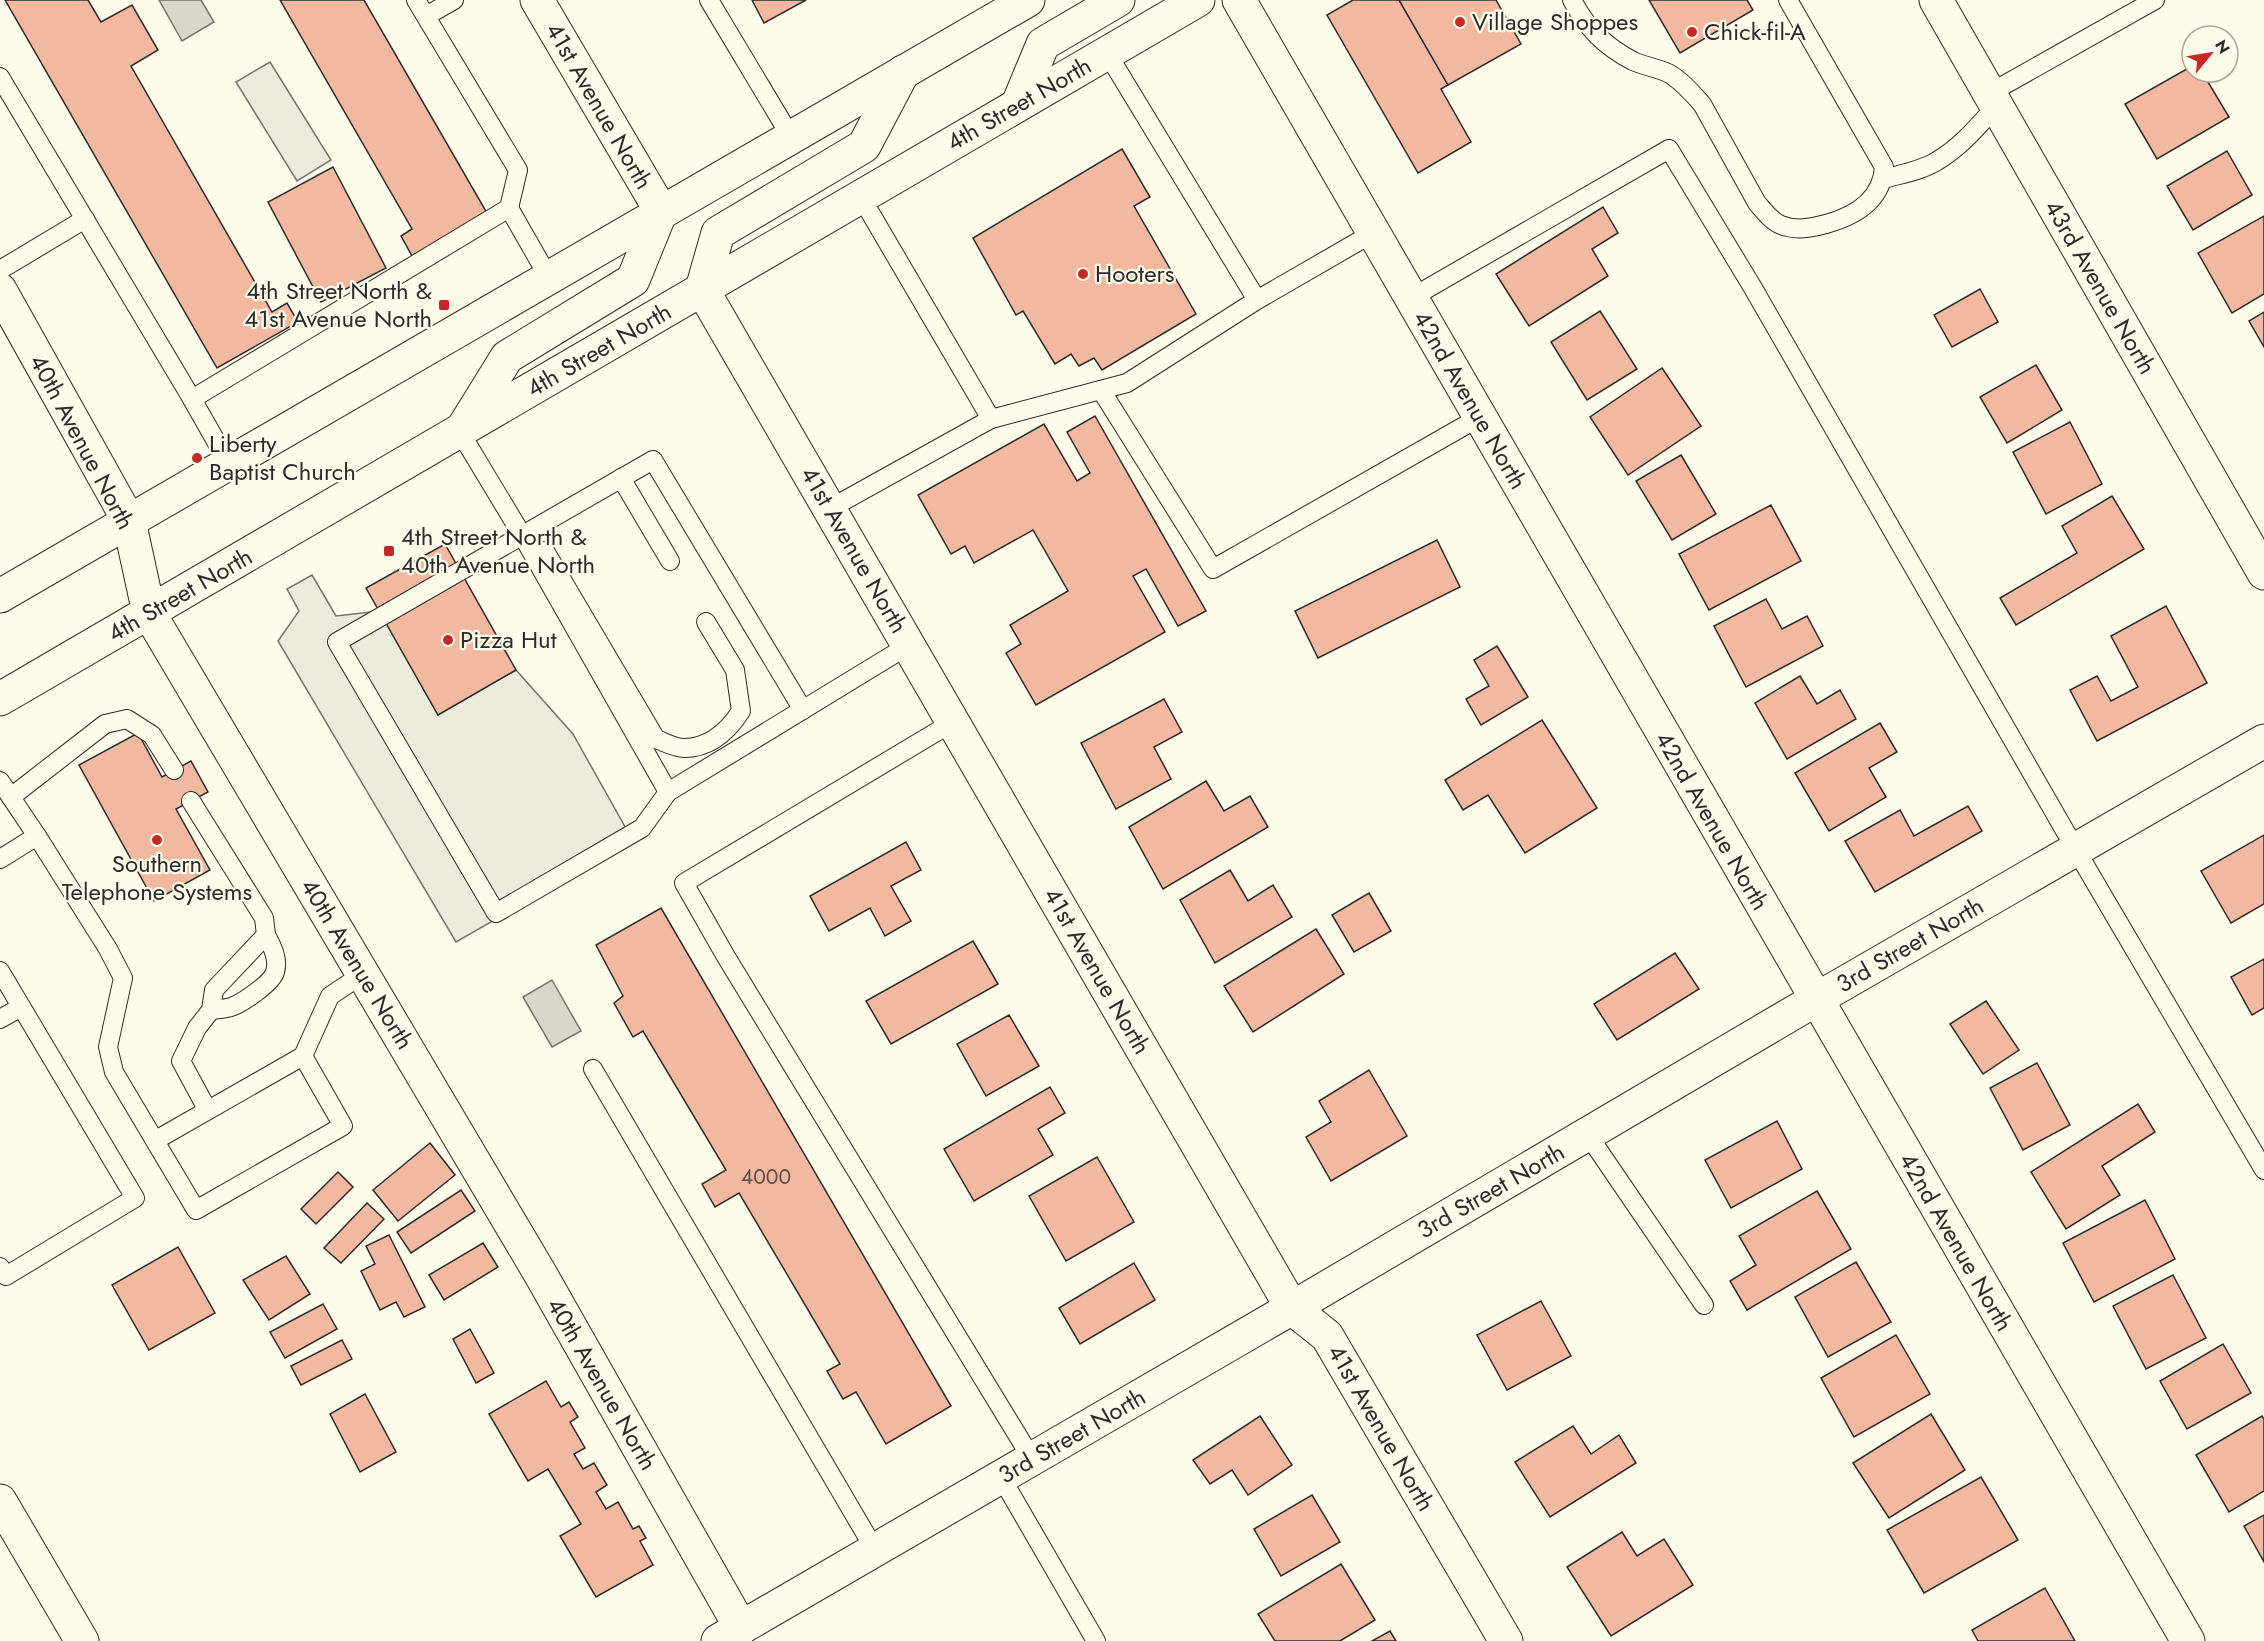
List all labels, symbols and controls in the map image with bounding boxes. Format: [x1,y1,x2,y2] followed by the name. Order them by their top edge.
[1472,4,1638,39] place label: Village Shoppes
[1704,14,1806,49] place label: Chick-fil-A
[1453,15,1467,29] marker: Village Shoppes
[537,16,662,196] street label: 41st Avenue North
[2180,24,2240,84] north arrow
[1685,25,1699,39] marker: Chick-fil-A
[2209,35,2236,58] text: N
[940,48,1098,159] street label: 4th Street North
[2036,193,2165,381] street label: 43rd Avenue North
[1095,256,1174,291] place label: Hooters
[1076,267,1090,281] marker: Hooters
[244,273,432,336] place label: 4th Street North & 41st Avenue North
[520,294,678,405] street label: 4th Street North
[437,298,451,312] marker: 4th Street North & 41st Avenue North
[1405,304,1536,496] street label: 42nd Avenue North
[21,348,143,536] street label: 40th Avenue North
[209,426,356,489] place label: Liberty Baptist Church
[190,451,204,465] marker: Liberty Baptist Church
[792,460,917,640] street label: 41st Avenue North
[401,519,595,582] place label: 4th Street North & 40th Avenue North
[101,539,259,650] street label: 4th Street North
[382,544,396,558] marker: 4th Street North & 40th Avenue North
[460,622,557,657] place label: Pizza Hut
[441,633,455,647] marker: Pizza Hut
[1647,725,1778,917] street label: 42nd Avenue North
[150,833,164,847] marker: Southern Telephone Systems
[62,846,252,909] place label: Southern Telephone Systems
[292,871,422,1056] street label: 40th Avenue North
[1035,881,1160,1061] street label: 41st Avenue North
[1830,888,1990,1001] street label: 3rd Street North
[1411,1134,1571,1247] street label: 3rd Street North
[1891,1146,2022,1338] street label: 42nd Avenue North
[741,1162,791,1192] house number: 4000
[539,1291,666,1477] street label: 40th Avenue North
[1319,1338,1444,1518] street label: 41st Avenue North
[992,1379,1152,1492] street label: 3rd Street North

